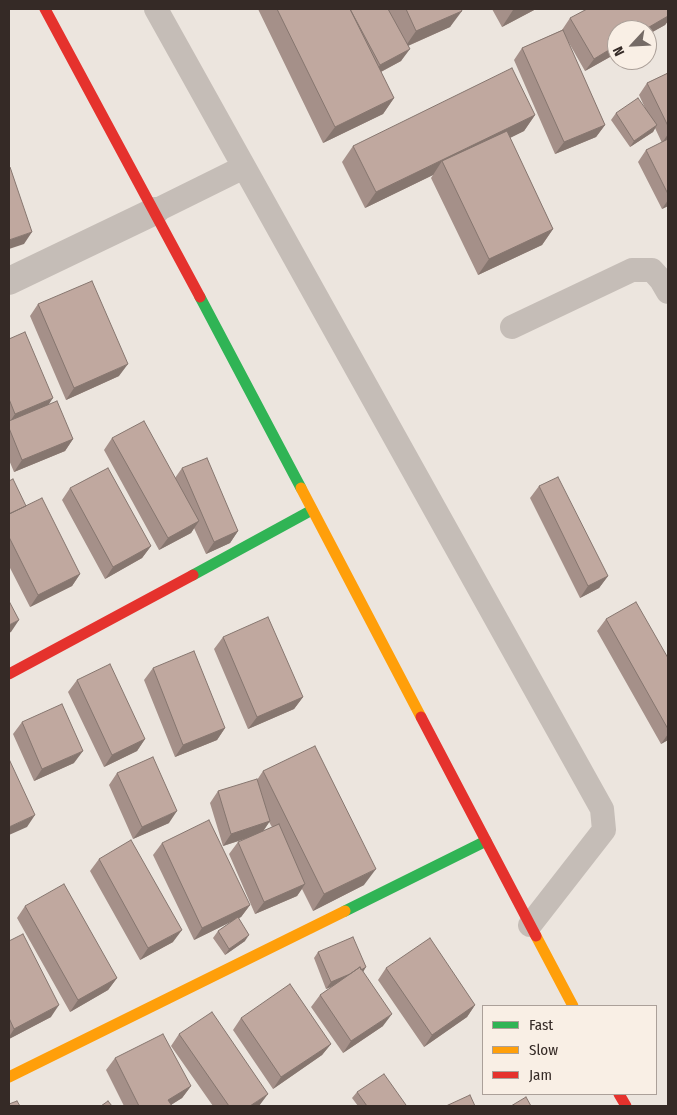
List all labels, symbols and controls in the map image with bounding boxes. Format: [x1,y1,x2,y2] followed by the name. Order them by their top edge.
[607,20,657,70] north arrow
[609,44,628,59] text: N
[482,1005,657,1095] legend
[529,1016,553,1034] text: Fast
[529,1041,558,1059] text: Slow
[529,1066,552,1084] text: Jam

